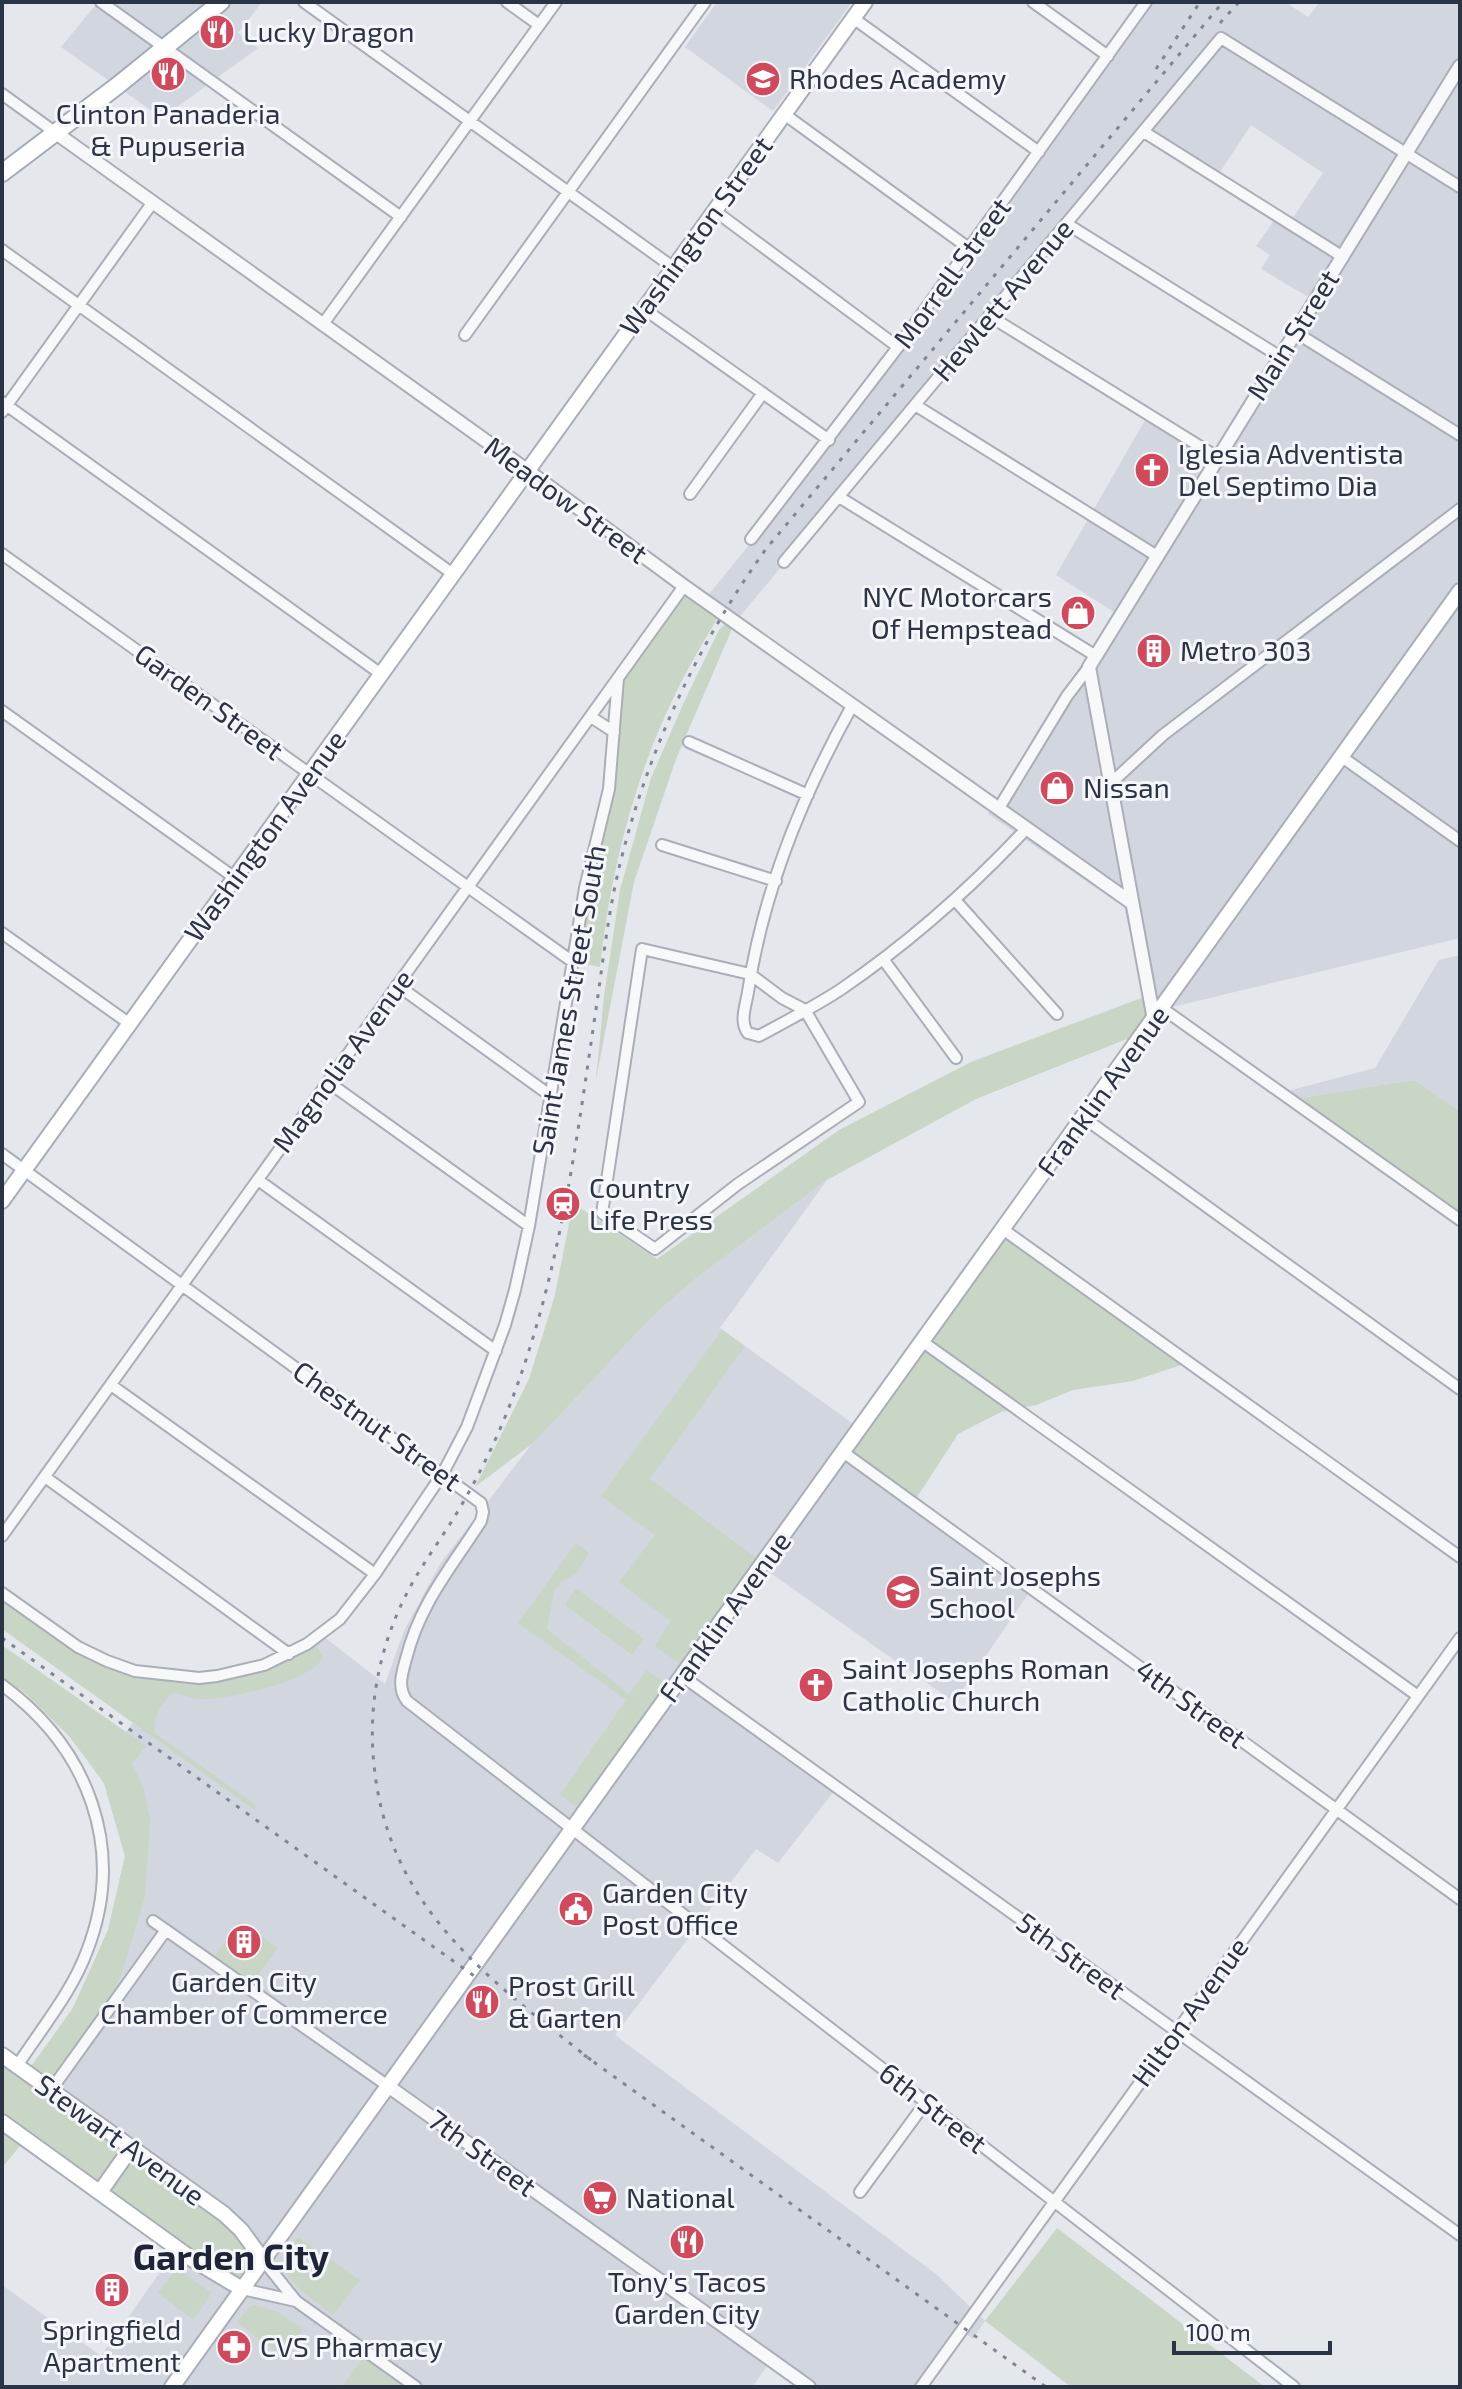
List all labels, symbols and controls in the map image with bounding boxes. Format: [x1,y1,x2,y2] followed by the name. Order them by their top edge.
[198,13,236,51] restaurant icon: Lucky Dragon
[243,14,415,48] place label: Lucky Dragon
[149,55,187,93] restaurant icon: Clinton Panaderia & Pupuseria
[744,60,782,98] school or university icon: Rhodes Academy
[789,61,1006,95] place label: Rhodes Academy
[56,96,280,162] place label: Clinton Panaderia & Pupuseria
[612,129,779,342] street label: Washington Street
[885,191,1017,354] street label: Morrell Street
[925,211,1080,387] street label: Hewlett Avenue
[1239,263,1346,406] street label: Main Street
[478,429,655,570] street label: Meadow Street
[1178,436,1404,502] place label: Iglesia Adventista Del Septimo Dia
[1133,451,1171,489] church icon: Iglesia Adventista Del Septimo Dia
[862,579,1052,645] place label: NYC Motorcars Of Hempstead
[1059,594,1097,632] shop icon: NYC Motorcars Of Hempstead
[1135,632,1173,670] building icon: Metro 303
[1180,633,1311,667] place label: Metro 303
[129,636,290,766] street label: Garden Street
[176,723,352,948] street label: Washington Avenue
[1038,769,1076,807] shop icon: Nissan
[1083,770,1170,804] place label: Nissan
[524,842,612,1157] street label: Saint James Street South
[264,962,420,1158] street label: Magnolia Avenue
[1029,998,1176,1182] street label: Franklin Avenue
[589,1170,713,1236] place label: Country Life Press
[544,1185,582,1223] station icon: Country Life Press
[287,1353,468,1497] street label: Chestnut Street
[651,1524,798,1708] street label: Franklin Avenue
[929,1558,1101,1624] place label: Saint Josephs School
[884,1573,922,1611] school or university icon: Saint Josephs School
[842,1651,1110,1717] place label: Saint Josephs Roman Catholic Church
[1130,1652,1253,1755] street label: 4th Street
[797,1666,835,1704] church icon: Saint Josephs Roman Catholic Church
[602,1875,748,1941] place label: Garden City Post Office
[557,1890,595,1928] public building icon: Garden City Post Office
[1011,1904,1133,2006] street label: 5th Street
[225,1923,263,1961] building icon: Garden City Chamber of Commerce
[1124,1930,1255,2093] street label: Hilton Avenue
[100,1964,388,2030] place label: Garden City Chamber of Commerce
[508,1968,635,2034] place label: Prost Grill & Garten
[463,1983,501,2021] restaurant icon: Prost Grill & Garten
[873,2055,994,2160] street label: 6th Street
[29,2066,212,2212] street label: Stewart Avenue
[422,2102,543,2203] street label: 7th Street
[581,2179,619,2217] supermarket icon: National
[626,2180,735,2214] place label: National
[668,2223,706,2261] restaurant icon: Tony's Tacos Garden City
[133,2234,330,2278] district label: Garden City
[608,2264,766,2330] place label: Tony's Tacos Garden City
[93,2271,131,2309] building icon: Springfield Apartment
[1174,2305,1330,2355] scale bar
[43,2312,181,2378] place label: Springfield Apartment
[1186,2317,1251,2346] text: 100 m
[215,2328,253,2366] pharmacy icon: CVS Pharmacy
[260,2329,443,2363] place label: CVS Pharmacy

